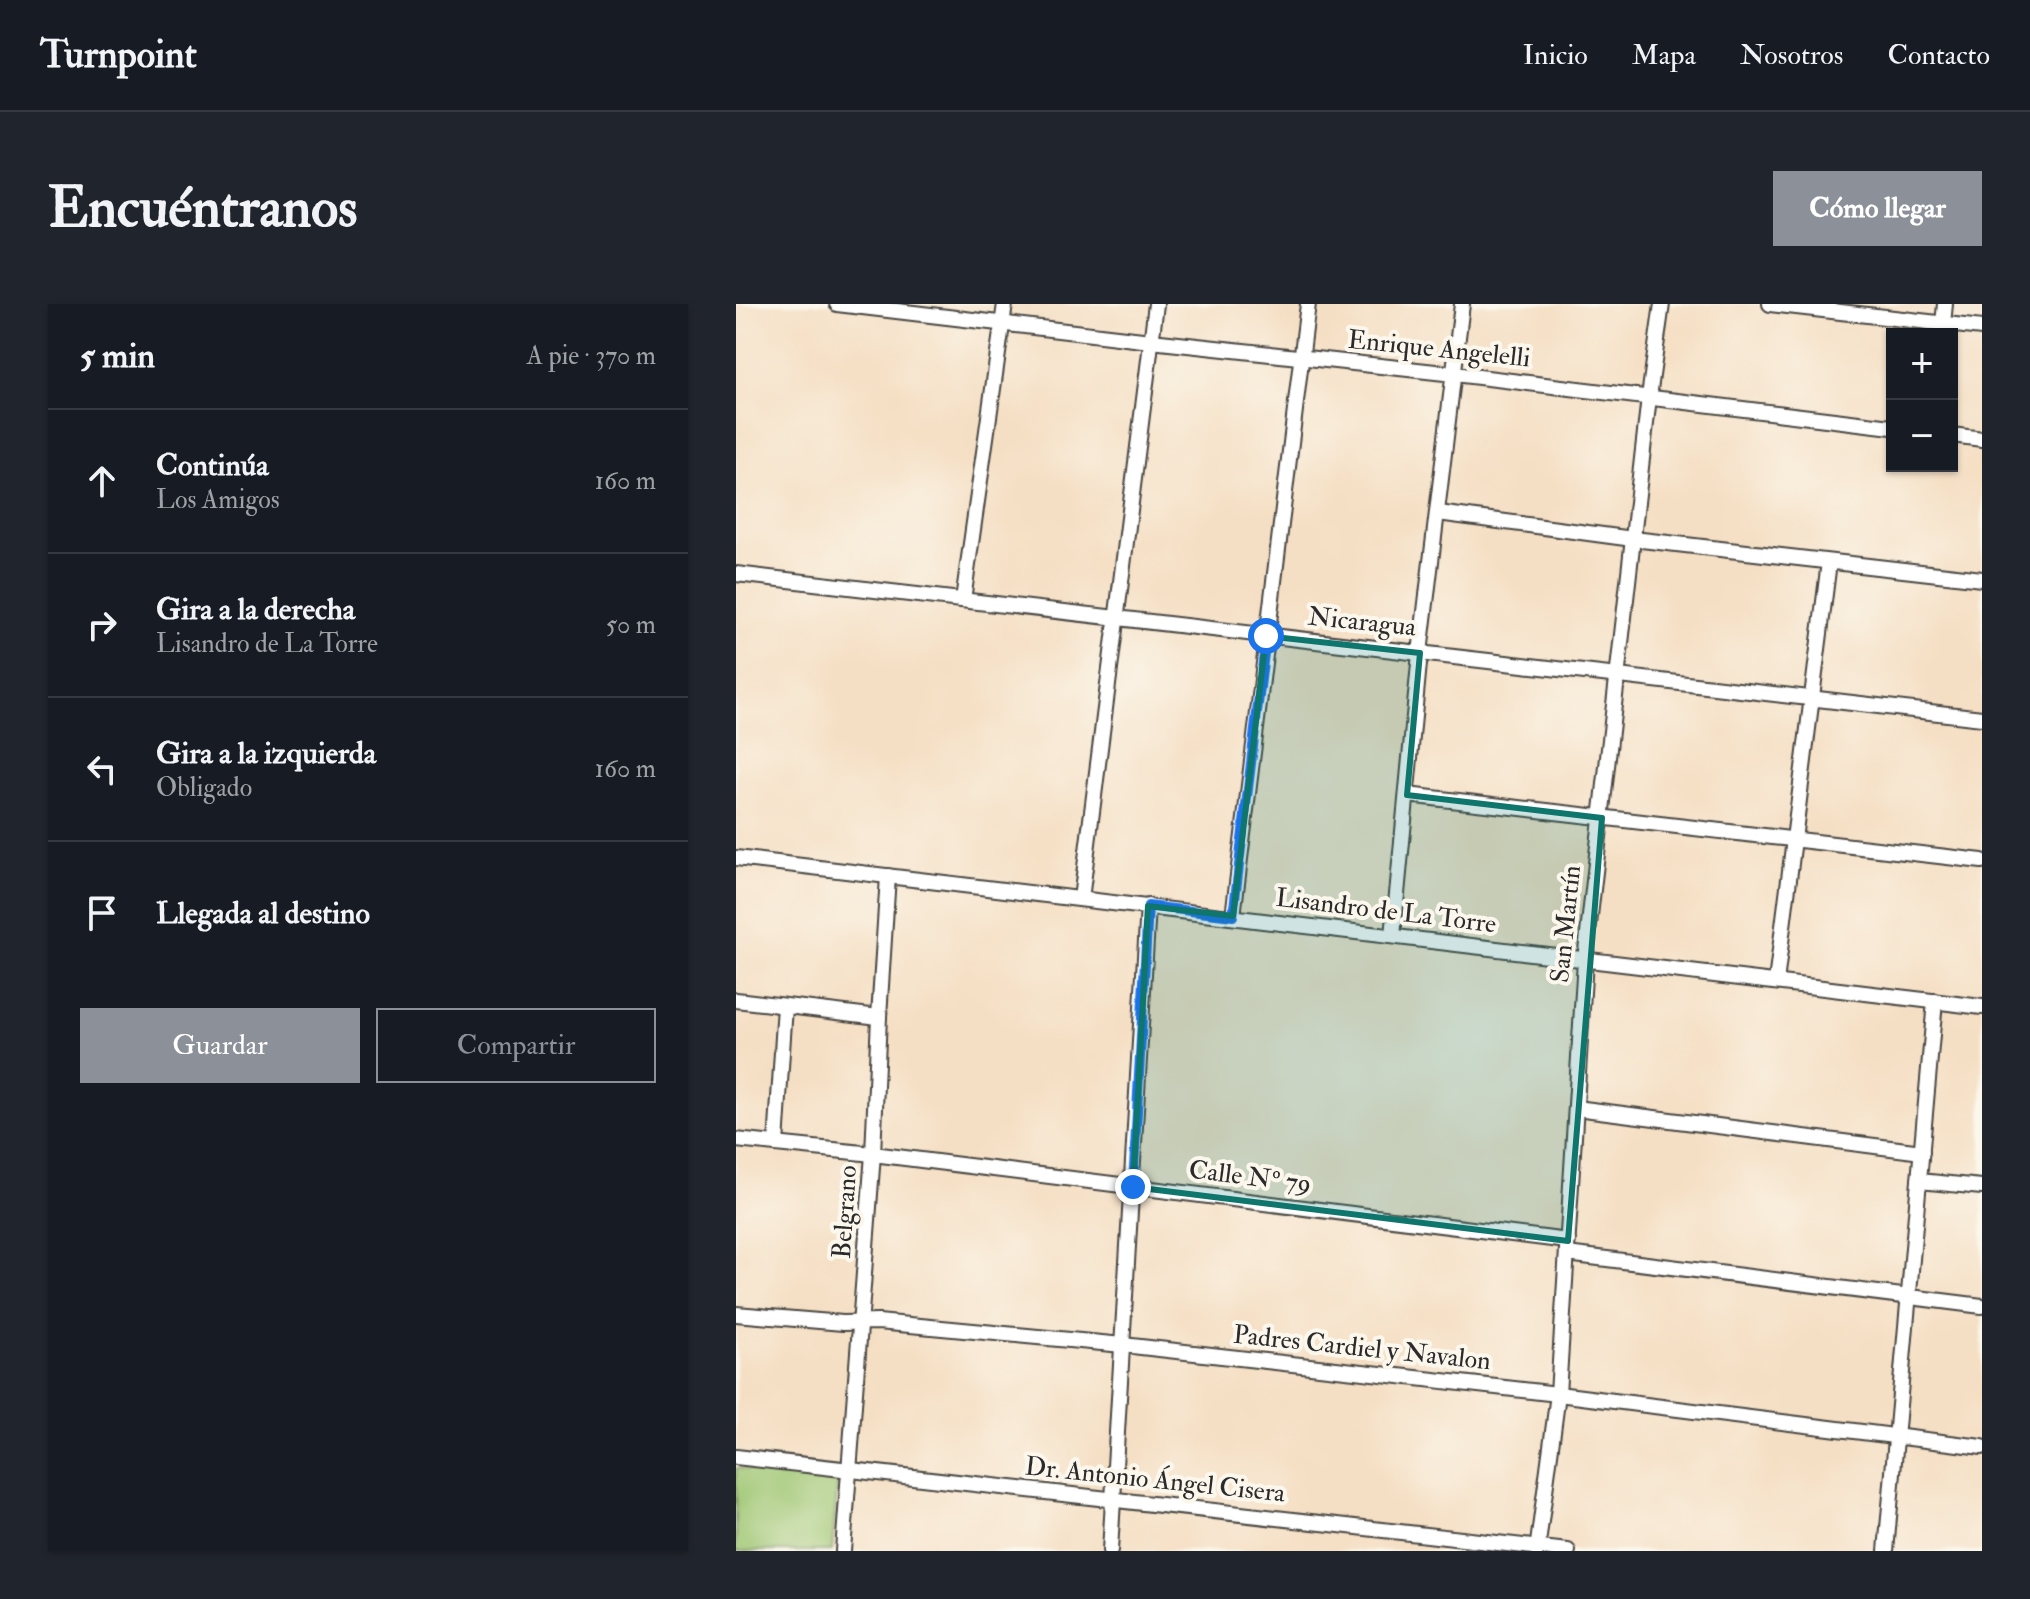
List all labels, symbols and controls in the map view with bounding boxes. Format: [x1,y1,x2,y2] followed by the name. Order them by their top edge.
[40,31,197,79] text: Turnpoint
[1523,38,1588,73] text: Inicio
[1632,38,1696,73] text: Mapa
[1740,38,1843,73] text: Nosotros
[1887,38,1990,73] text: Contacto
[1773,171,1982,246] button: Cómo llegar
[48,173,357,244] text: Encuéntranos
[1346,324,1532,374] street label: Enrique Angelelli
[1886,328,1958,472] map controls
[1886,328,1958,400] button: +
[80,335,155,378] text: 5 min
[526,340,656,372] text: A pie · 370 m
[1886,400,1958,472] button: −
[156,447,269,484] text: Continúa
[80,459,124,503] icon: ahead
[595,465,656,497] text: 160 m
[156,484,280,516] text: Los Amigos
[156,591,355,628] text: Gira a la derecha
[1306,600,1418,644] street label: Nicaragua
[80,603,124,647] icon: right
[606,609,656,641] text: 50 m
[1248,618,1284,654] route start
[156,628,378,660] text: Lisandro de La Torre
[156,735,376,772] text: Gira a la izquierda
[80,747,124,791] icon: left
[595,753,656,785] text: 160 m
[156,772,252,804] text: Obligado
[1544,864,1588,984] street label: San Martín
[1274,882,1498,940] street label: Lisandro de La Torre
[80,891,124,935] icon: arrive
[156,895,370,932] text: Llegada al destino
[80,1008,360,1083] button: Guardar
[376,1008,656,1083] button: Compartir
[1187,1154,1313,1200] street label: Calle Nº 79
[826,1164,864,1260] street label: Belgrano
[1115,1169,1151,1205] route end
[1232,1319,1492,1377] street label: Padres Cardiel y Navalon
[1023,1448,1287,1510] street label: Dr. Antonio Ángel Cisera

